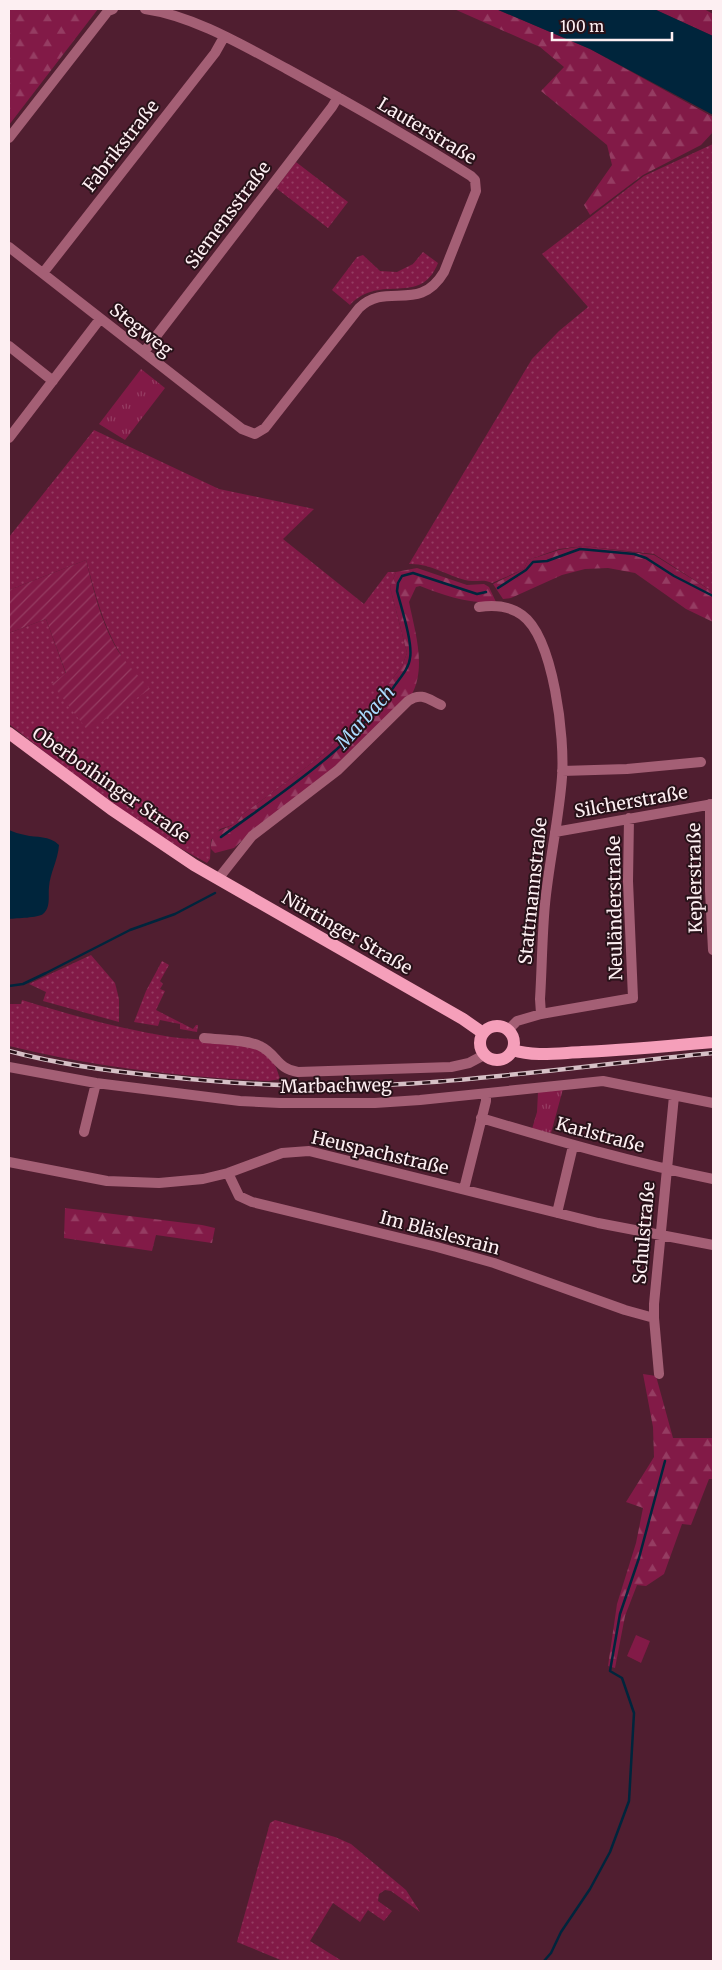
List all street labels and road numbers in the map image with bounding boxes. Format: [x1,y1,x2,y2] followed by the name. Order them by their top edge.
[374,92,481,169] street label: Lauterstraße
[77,95,164,196] street label: Fabrikstraße
[180,156,275,273] street label: Siemensstraße
[105,298,177,361] street label: Stegweg
[28,721,195,848] street label: Oberboihinger Straße
[572,780,689,823] street label: Silcherstraße
[513,816,552,966] street label: Stattmannstraße
[682,823,707,933] street label: Keplerstraße
[602,835,627,981] street label: Neuländerstraße
[278,886,417,979] street label: Nürtinger Straße
[280,1073,392,1098] street label: Marbachweg
[553,1112,647,1157] street label: Karlstraße
[309,1126,451,1179] street label: Heuspachstraße
[628,1181,659,1285] street label: Schulstraße
[377,1205,503,1260] street label: Im Bläslesrain

